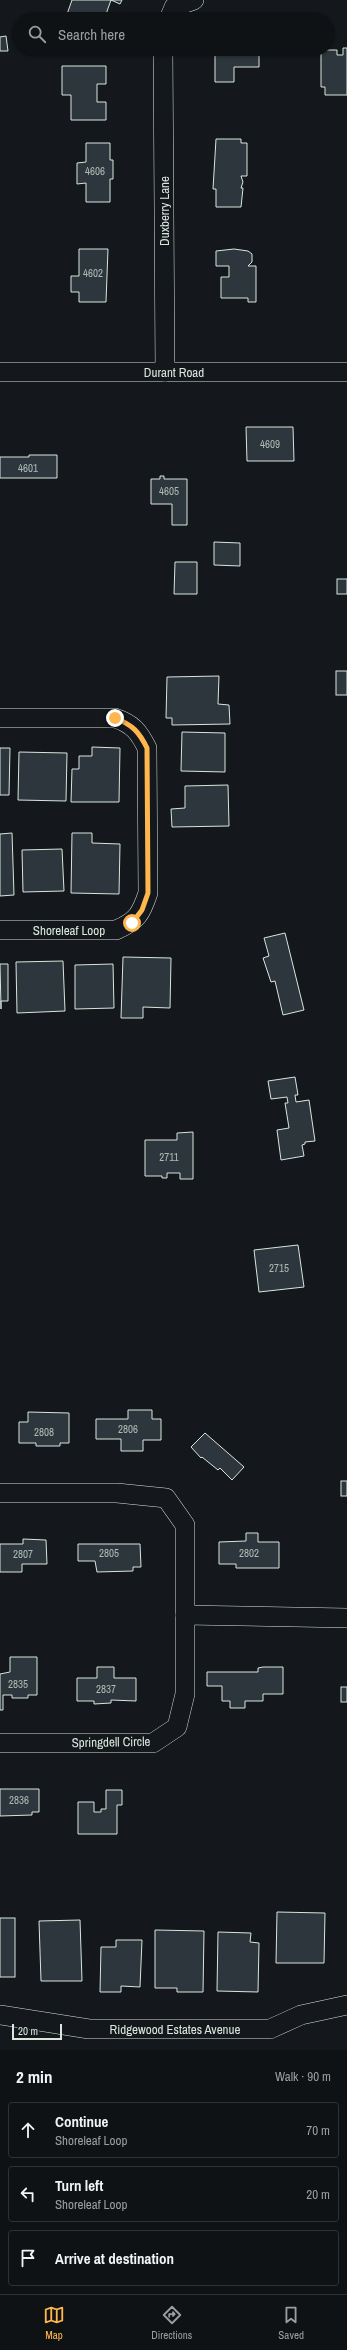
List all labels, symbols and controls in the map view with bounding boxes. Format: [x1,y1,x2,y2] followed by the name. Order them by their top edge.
[12,12,335,56] search box
[26,23,48,45] icon: search
[58,24,125,45] text: Search here
[85,164,105,178] house number: 4606
[156,176,173,246] street label: Duxberry Lane
[83,266,103,280] house number: 4602
[144,364,204,381] street label: Durant Road
[260,437,280,451] house number: 4609
[18,461,38,475] house number: 4601
[159,484,179,498] house number: 4605
[106,709,124,727] route end
[123,914,141,932] route start
[33,922,105,939] street label: Shoreleaf Loop
[159,1150,179,1164] house number: 2711
[269,1261,289,1275] house number: 2715
[118,1422,138,1436] house number: 2806
[34,1425,54,1439] house number: 2808
[99,1546,119,1560] house number: 2805
[239,1546,259,1560] house number: 2802
[13,1547,33,1561] house number: 2807
[8,1677,28,1691] house number: 2835
[96,1682,116,1696] house number: 2837
[71,1733,151,1751] street label: Springdell Circle
[9,1793,29,1807] house number: 2836
[110,2021,240,2038] street label: Ridgewood Estates Avenue
[12,2022,62,2041] scale bar
[18,2024,38,2038] text: 20 m
[16,2065,52,2088] text: 2 min
[275,2068,331,2085] text: Walk · 90 m
[55,2111,108,2132] text: Continue
[17,2119,39,2141] icon: ahead
[306,2122,330,2139] text: 70 m
[55,2132,127,2149] text: Shoreleaf Loop
[55,2175,103,2196] text: Turn left
[17,2183,39,2205] icon: left
[306,2186,330,2203] text: 20 m
[55,2196,127,2213] text: Shoreleaf Loop
[17,2247,39,2269] icon: arrive
[55,2248,174,2269] text: Arrive at destination
[43,2304,65,2342] tab: Map
[151,2304,192,2342] tab: Directions
[278,2304,304,2342] tab: Saved

